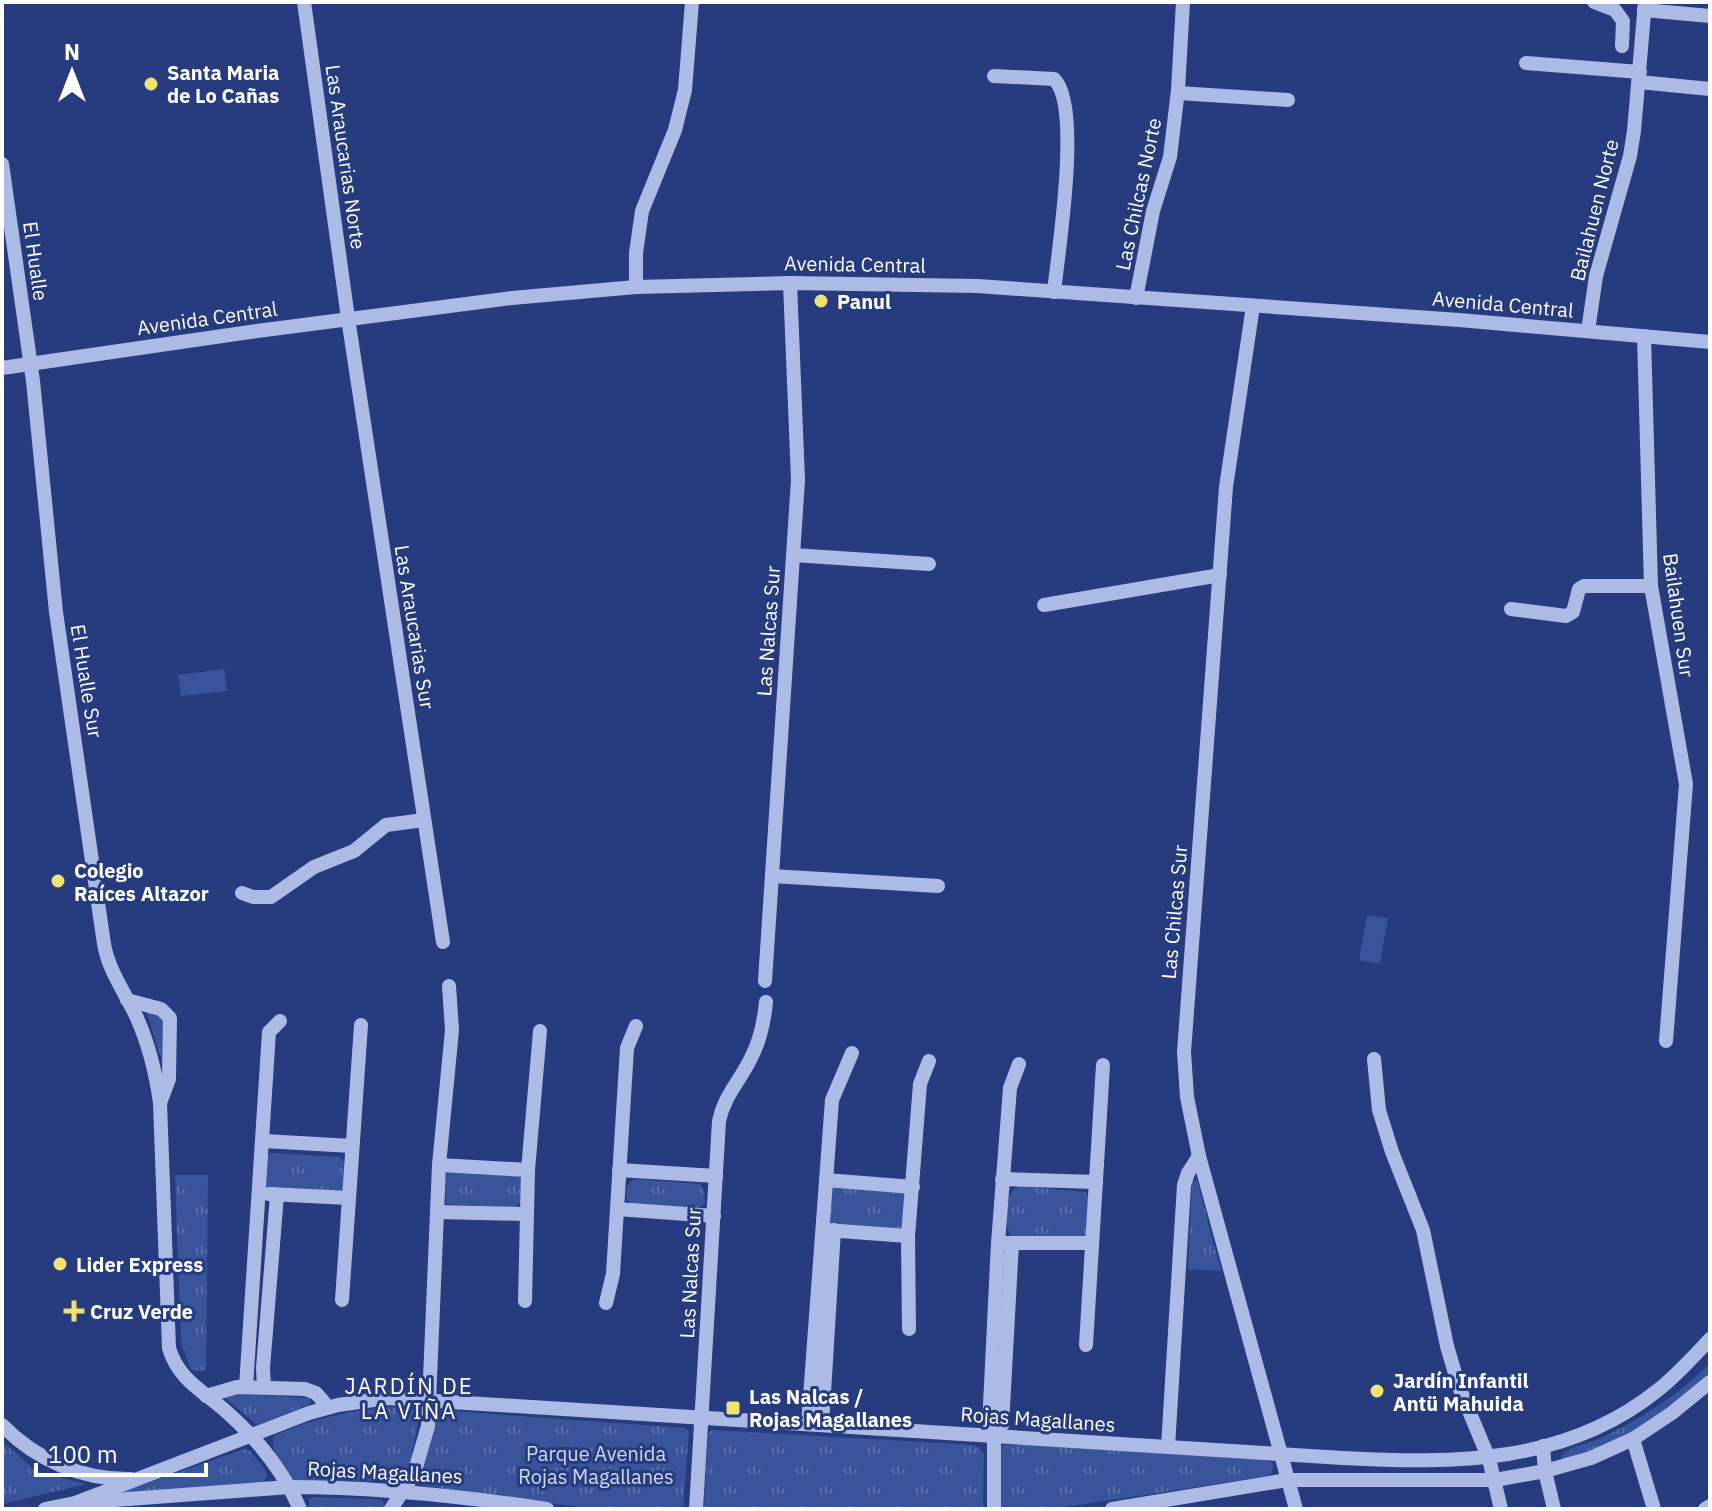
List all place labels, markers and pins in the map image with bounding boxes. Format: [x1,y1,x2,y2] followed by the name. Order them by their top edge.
[167,59,279,109] place label: Santa Maria de Lo Cañas
[142,75,160,93] marker: Santa Maria de Lo Cañas
[837,288,891,315] place label: Panul
[812,292,830,310] marker: Panul
[74,857,209,907] place label: Colegio Raíces Altazor
[49,872,67,890] marker: Colegio Raíces Altazor
[76,1251,203,1278] place label: Lider Express
[51,1255,69,1273] marker: Lider Express
[90,1298,193,1325] place label: Cruz Verde
[65,1302,83,1320] marker: Cruz Verde
[1393,1367,1529,1417] place label: Jardín Infantil Antü Mahuida
[1368,1382,1386,1400] marker: Jardín Infantil Antü Mahuida
[749,1383,912,1433] place label: Las Nalcas / Rojas Magallanes
[724,1399,742,1417] marker: Las Nalcas / Rojas Magallanes

